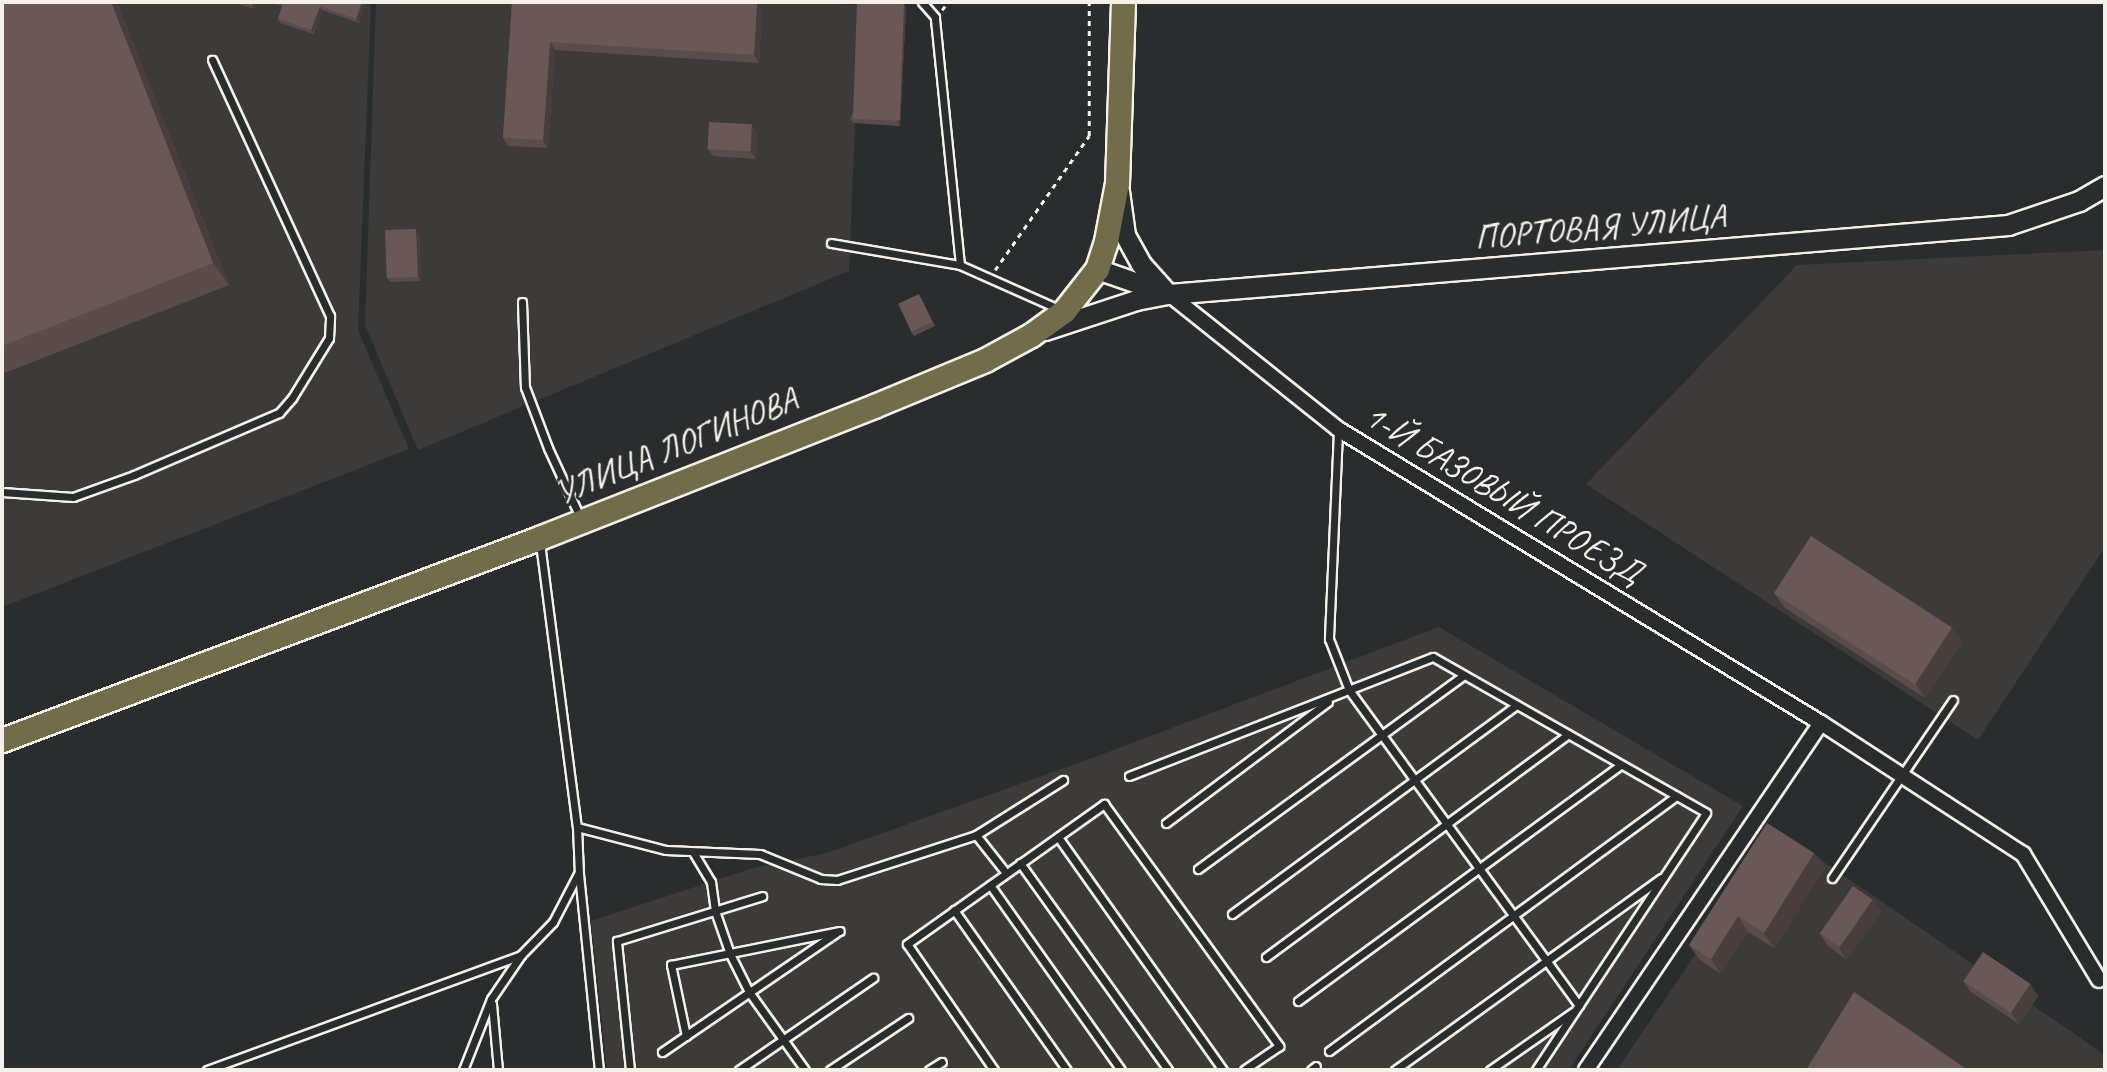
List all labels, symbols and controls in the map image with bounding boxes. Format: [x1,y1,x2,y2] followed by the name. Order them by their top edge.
[1472,195,1728,259] street label: ПОРТОВАЯ УЛИЦА
[547,378,805,514] street label: УЛИЦА ЛОГИНОВА
[1357,395,1649,593] street label: 1-Й БАЗОВЫЙ ПРОЕЗД

